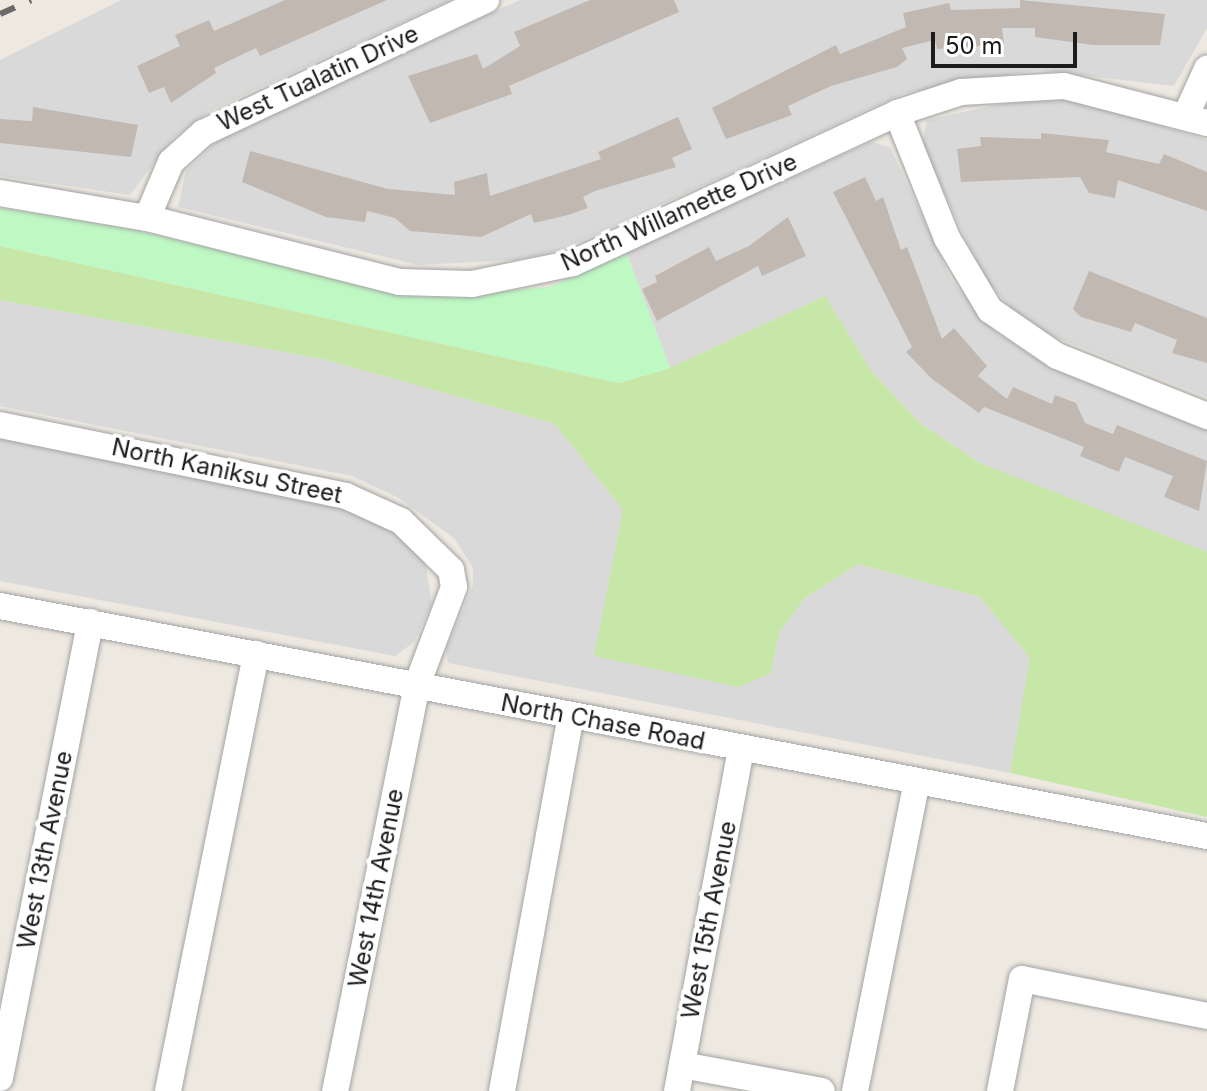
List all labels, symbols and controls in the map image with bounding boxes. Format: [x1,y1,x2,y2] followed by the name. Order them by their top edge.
[935,16,1081,66] scale bar
[213,19,423,137] street label: West Tualatin Drive
[945,31,1003,60] text: 50 m
[556,147,802,277] street label: North Willamette Drive
[109,433,345,509] street label: North Kaniksu Street
[499,688,707,756] street label: North Chase Road
[12,748,78,952] street label: West 13th Avenue
[343,786,409,990] street label: West 14th Avenue
[676,819,742,1021] street label: West 15th Avenue

